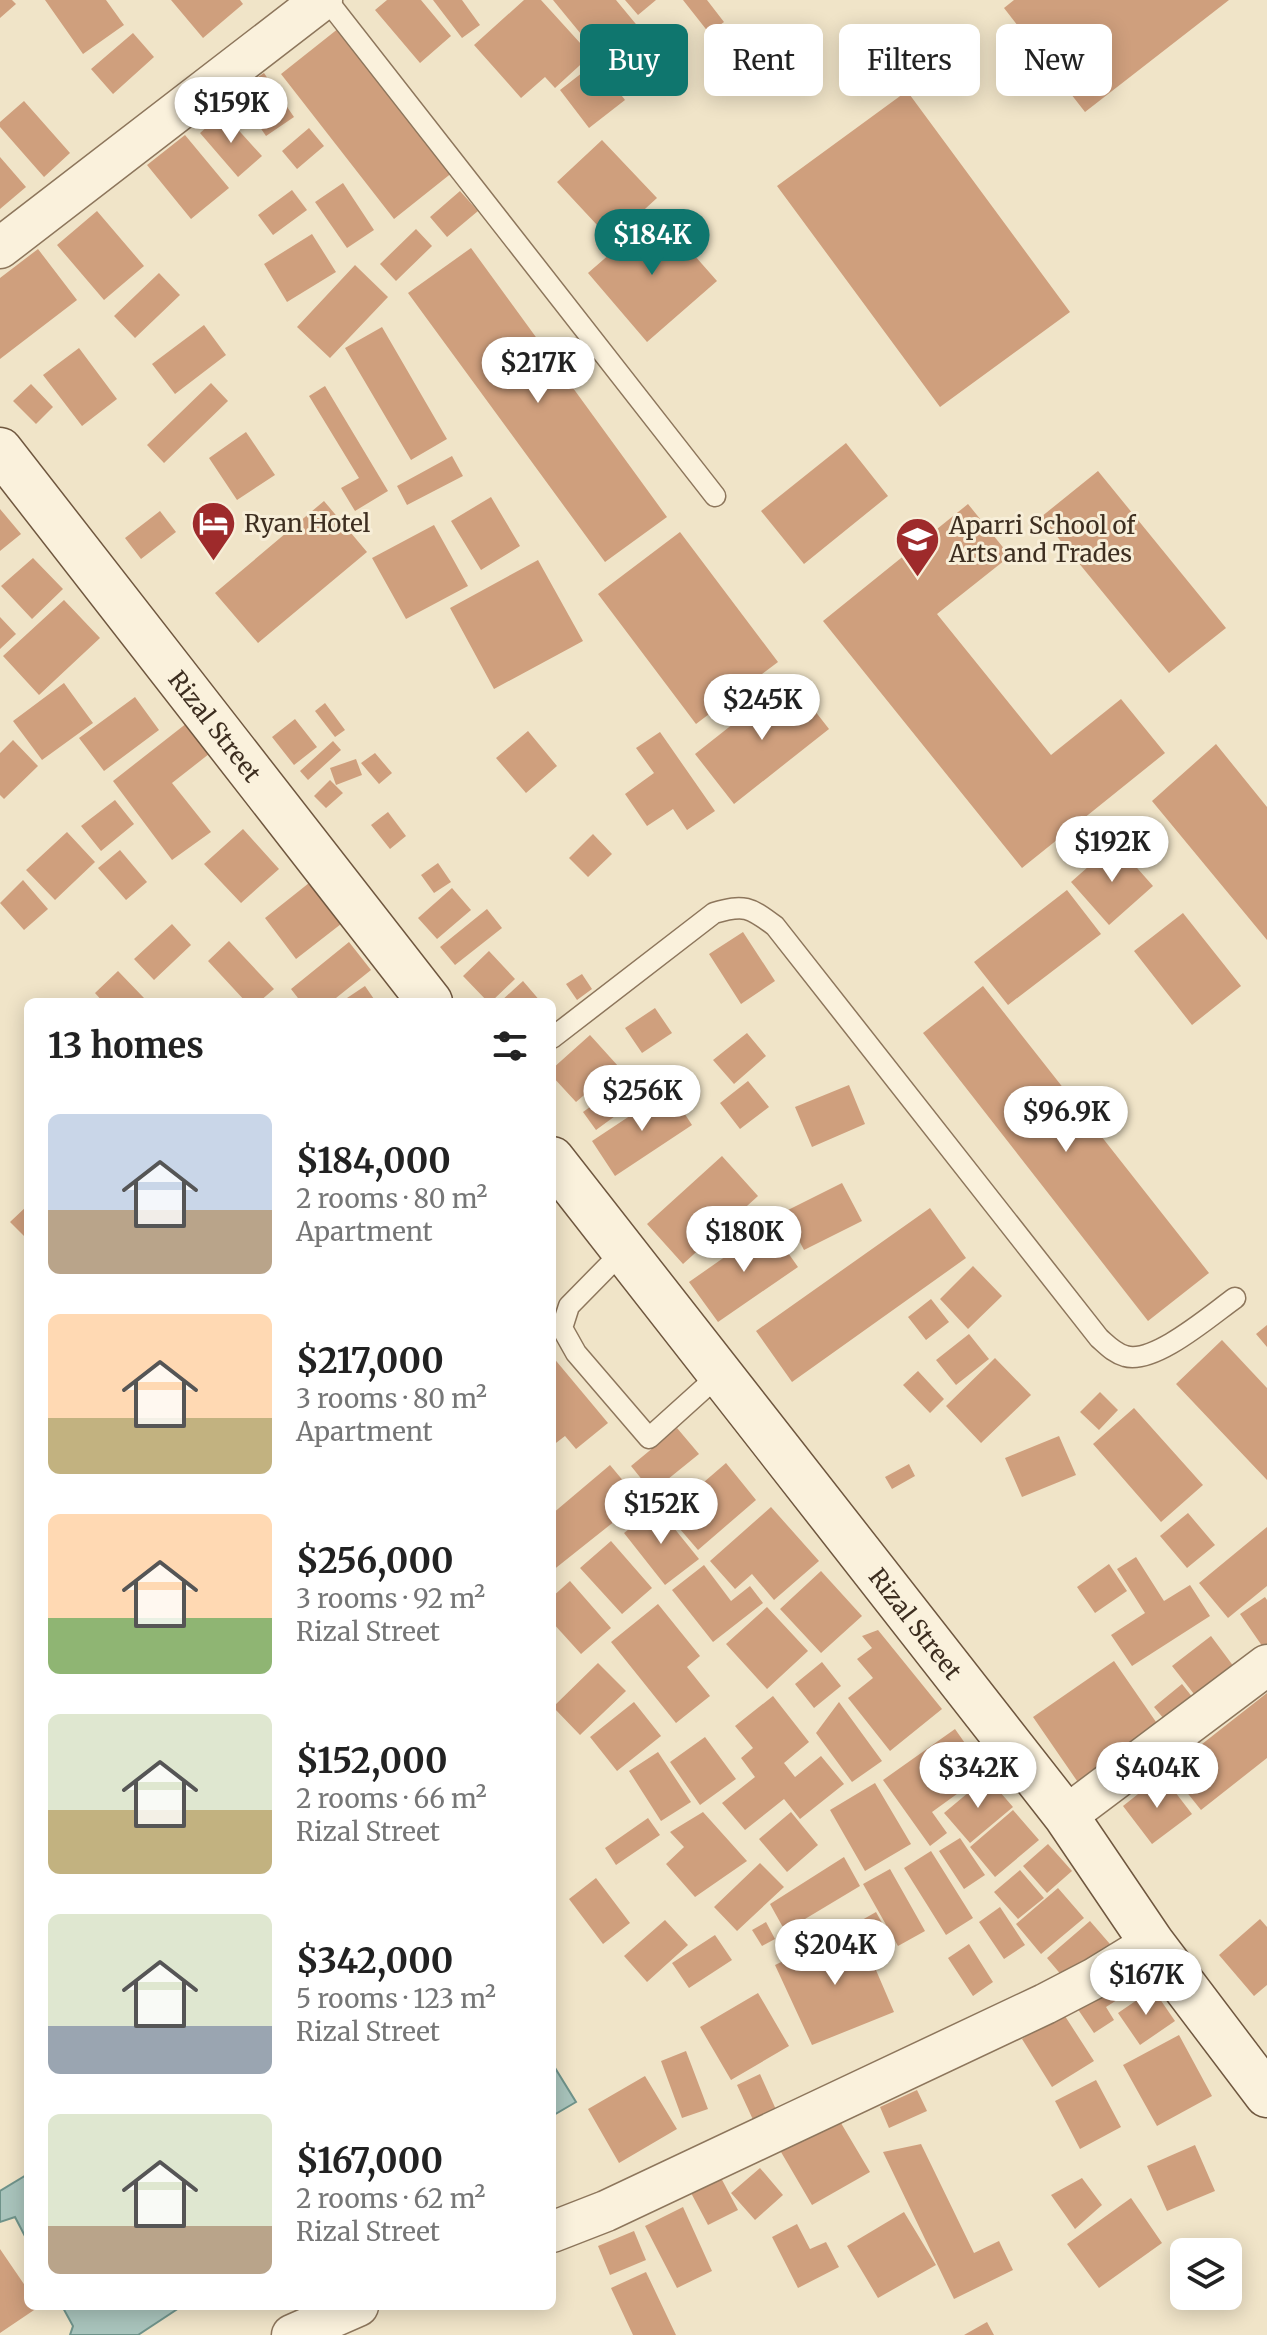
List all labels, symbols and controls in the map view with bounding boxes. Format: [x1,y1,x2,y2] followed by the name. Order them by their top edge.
[580,24,688,96] chip: Buy
[704,24,823,96] chip: Rent
[839,24,980,96] chip: Filters
[996,24,1112,96] chip: New
[175,77,287,145] pin: $159K
[193,86,269,119] text: $159K
[596,209,708,277] pin: $184K
[613,218,691,251] text: $184K
[482,337,594,405] pin: $217K
[500,346,576,379] text: $217K
[189,499,237,562] hotel icon: Ryan Hotel
[244,508,370,539] place label: Ryan Hotel
[948,510,1136,569] place label: Aparri School of Arts and Trades
[894,515,942,578] school or university icon: Aparri School of Arts and Trades
[162,664,269,789] street label: Rizal Street
[706,674,818,742] pin: $245K
[722,683,802,716] text: $245K
[1056,816,1168,884] pin: $192K
[1074,825,1150,858] text: $192K
[488,1024,532,1068] icon: filters
[48,1025,204,1067] text: 13 homes
[586,1065,698,1133] pin: $256K
[601,1074,683,1107] text: $256K
[1001,1086,1131,1154] pin: $96.9K
[1022,1095,1110,1128] text: $96.9K
[296,1140,451,1182] text: $184,000
[112,1146,208,1242] icon: home
[296,1182,487,1215] text: 2 rooms · 80 m²
[688,1206,800,1274] pin: $180K
[296,1215,433,1248] text: Apartment
[704,1215,784,1248] text: $180K
[296,1340,444,1382] text: $217,000
[112,1346,208,1442] icon: home
[296,1382,487,1415] text: 3 rooms · 80 m²
[296,1415,433,1448] text: Apartment
[605,1478,717,1546] pin: $152K
[623,1487,699,1520] text: $152K
[296,1540,454,1582] text: $256,000
[112,1546,208,1642] icon: home
[862,1562,969,1686] street label: Rizal Street
[296,1582,485,1615] text: 3 rooms · 92 m²
[296,1615,440,1648] text: Rizal Street
[296,1740,448,1782] text: $152,000
[922,1742,1034,1810] pin: $342K
[1101,1742,1213,1810] pin: $404K
[112,1746,208,1842] icon: home
[938,1751,1018,1784] text: $342K
[1114,1751,1200,1784] text: $404K
[296,1782,487,1815] text: 2 rooms · 66 m²
[296,1815,440,1848] text: Rizal Street
[779,1919,891,1987] pin: $204K
[793,1928,877,1961] text: $204K
[296,1940,453,1982] text: $342,000
[112,1946,208,2042] icon: home
[1090,1949,1202,2017] pin: $167K
[1108,1958,1184,1991] text: $167K
[296,1982,496,2015] text: 5 rooms · 123 m²
[296,2015,440,2048] text: Rizal Street
[296,2140,443,2182] text: $167,000
[112,2146,208,2242] icon: home
[296,2182,485,2215] text: 2 rooms · 62 m²
[296,2215,440,2248] text: Rizal Street
[1170,2238,1242,2310] map controls
[1170,2238,1242,2310] button: layers

